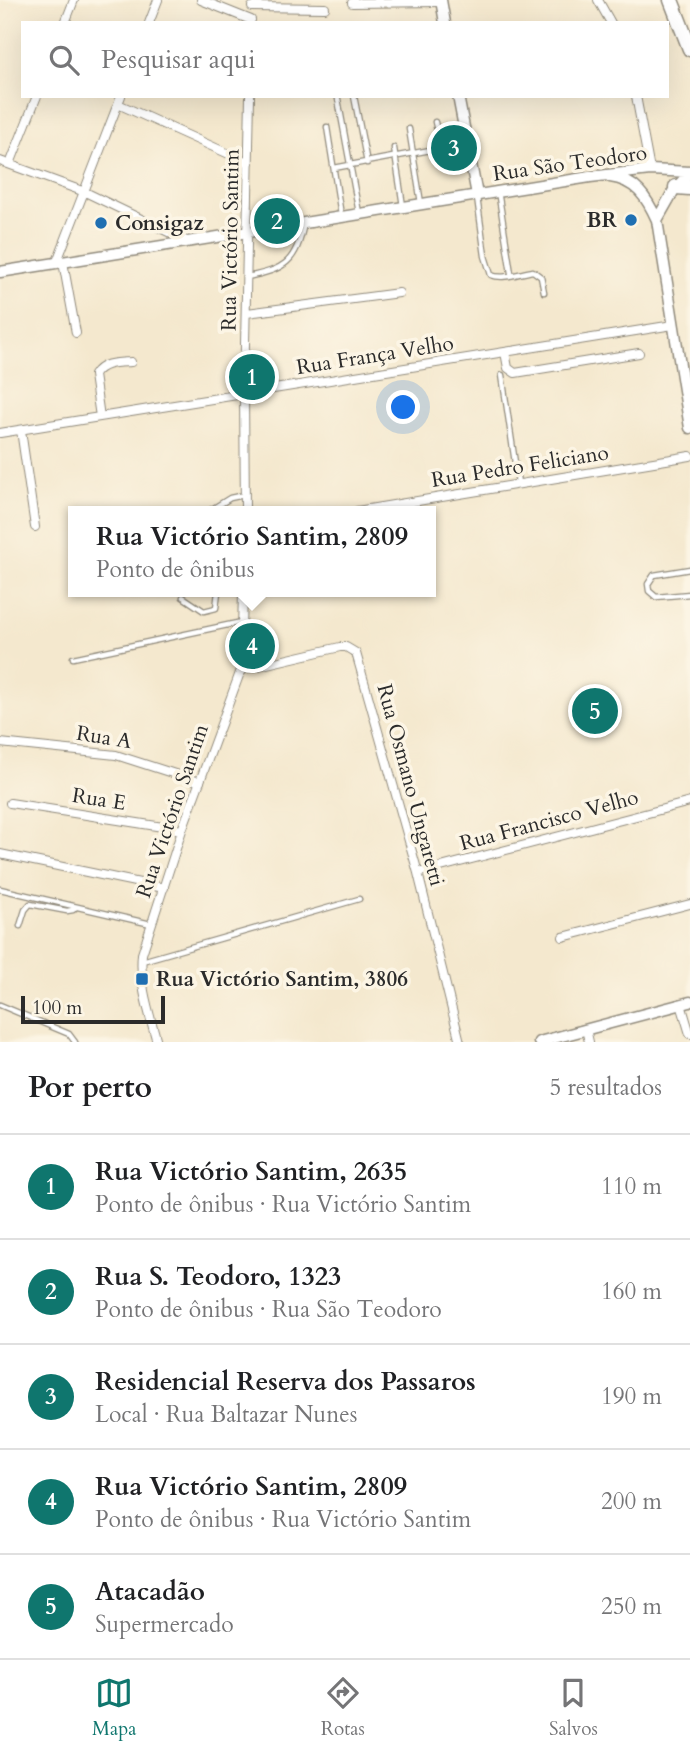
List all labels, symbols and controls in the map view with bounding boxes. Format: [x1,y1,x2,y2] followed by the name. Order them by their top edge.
[21,21,669,98] search box
[45,41,83,79] icon: search
[101,42,256,77] text: Pesquisar aqui
[431,122,477,174] pin: 3
[491,138,649,189] street label: Rua São Teodoro
[214,148,247,331] street label: Rua Victório Santim
[254,195,300,247] pin: 2
[586,206,618,235] place label: BR
[115,209,205,238] place label: Consigaz
[623,212,639,228] marker: BR
[93,215,109,231] marker: Consigaz
[294,329,456,382] street label: Rua França Velho
[229,351,275,403] pin: 1
[386,390,420,424] your location
[429,438,611,495] street label: Rua Pedro Feliciano
[68,506,436,597] popup
[96,519,408,554] text: Rua Victório Santim, 2809
[96,554,254,585] text: Ponto de ônibus
[229,620,275,672] pin: 4
[370,681,451,889] street label: Rua Osmano Ungaretti
[572,685,618,737] pin: 5
[74,719,134,756] street label: Rua A
[129,720,216,902] street label: Rua Victório Santim
[70,781,128,818] street label: Rua E
[457,783,642,858] street label: Rua Francisco Velho
[156,965,408,994] place label: Rua Victório Santim, 3806
[134,971,150,987] marker: Rua Victório Santim, 3806
[21,993,164,1025] scale bar
[32,995,82,1021] text: 100 m
[28,1067,152,1108] text: Por perto
[549,1072,662,1103] text: 5 resultados
[95,1154,407,1189] text: Rua Victório Santim, 2635
[45,1171,57,1202] text: 1
[601,1171,662,1202] text: 110 m
[95,1189,471,1220] text: Ponto de ônibus · Rua Victório Santim
[95,1259,341,1294] text: Rua S. Teodoro, 1323
[45,1276,57,1307] text: 2
[601,1276,662,1307] text: 160 m
[95,1294,442,1325] text: Ponto de ônibus · Rua São Teodoro
[95,1364,476,1399] text: Residencial Reserva dos Passaros
[45,1381,57,1412] text: 3
[601,1381,662,1412] text: 190 m
[95,1399,357,1430] text: Local · Rua Baltazar Nunes
[95,1469,407,1504] text: Rua Victório Santim, 2809
[45,1486,57,1517] text: 4
[601,1486,662,1517] text: 200 m
[95,1504,471,1535] text: Ponto de ônibus · Rua Victório Santim
[95,1574,205,1609] text: Atacadão
[45,1591,57,1622] text: 5
[601,1591,662,1622] text: 250 m
[95,1609,234,1640] text: Supermercado
[92,1674,137,1742] tab: Mapa
[321,1674,365,1742] tab: Rotas
[549,1674,598,1742] tab: Salvos

